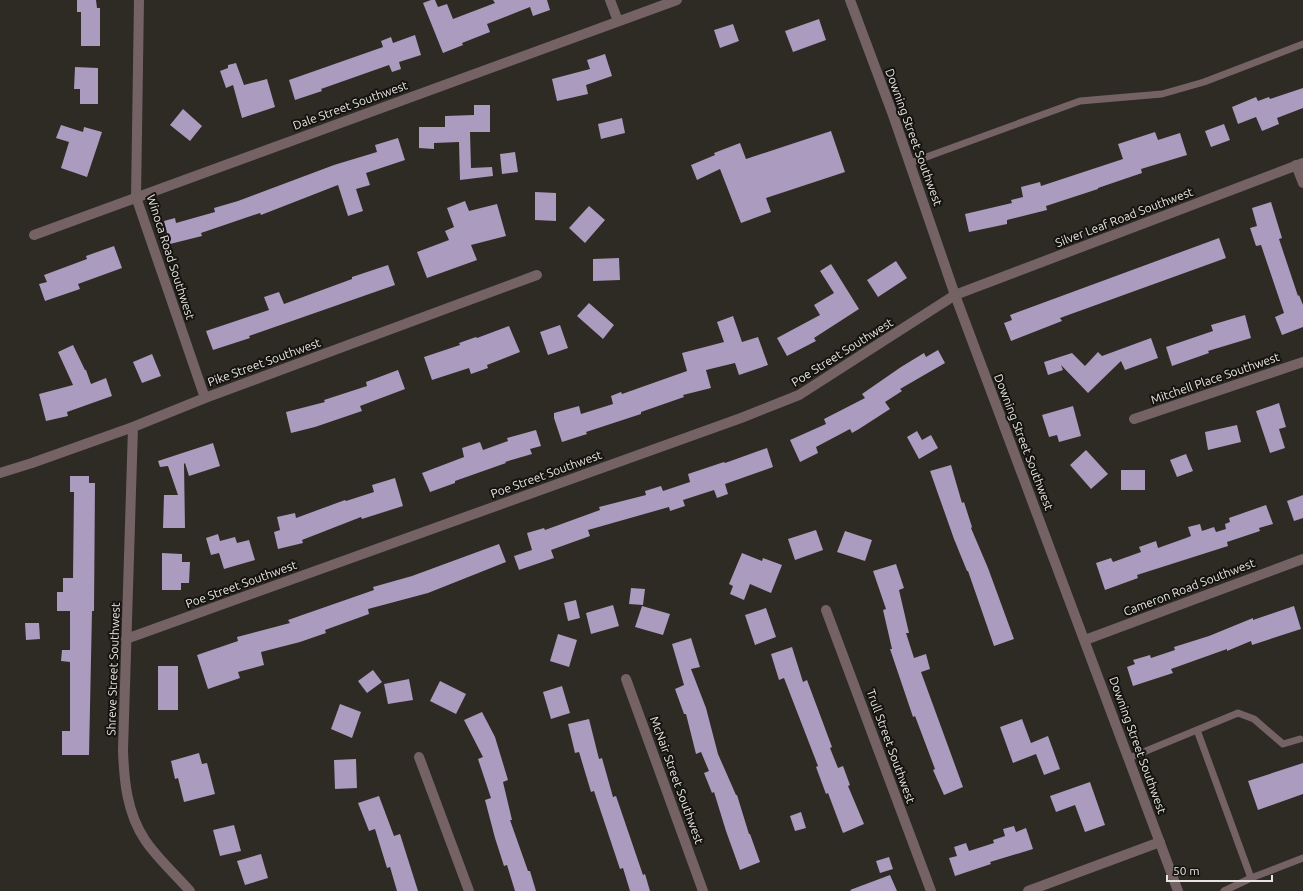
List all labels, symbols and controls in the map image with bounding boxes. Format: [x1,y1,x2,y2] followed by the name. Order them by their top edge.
[883,67,945,208] street label: Downing Street Southwest
[291,78,409,132] street label: Dale Street Southwest
[1053,185,1195,249] street label: Silver Leaf Road Southwest
[145,193,197,321] street label: Winoca Road Southwest
[789,315,895,389] street label: Poe Street Southwest
[206,335,322,388] street label: Pike Street Southwest
[1149,350,1281,406] street label: Mitchell Place Southwest
[992,372,1056,512] street label: Downing Street Southwest
[489,448,604,500] street label: Poe Street Southwest
[1121,556,1257,618] street label: Cameron Road Southwest
[184,558,299,610] street label: Poe Street Southwest
[104,602,122,736] street label: Shreve Street Southwest
[1107,675,1169,816] street label: Downing Street Southwest
[864,687,918,805] street label: Trull Street Southwest
[648,714,706,846] street label: McNair Street Southwest
[1167,857,1272,883] scale bar
[1173,864,1200,877] text: 50 m

